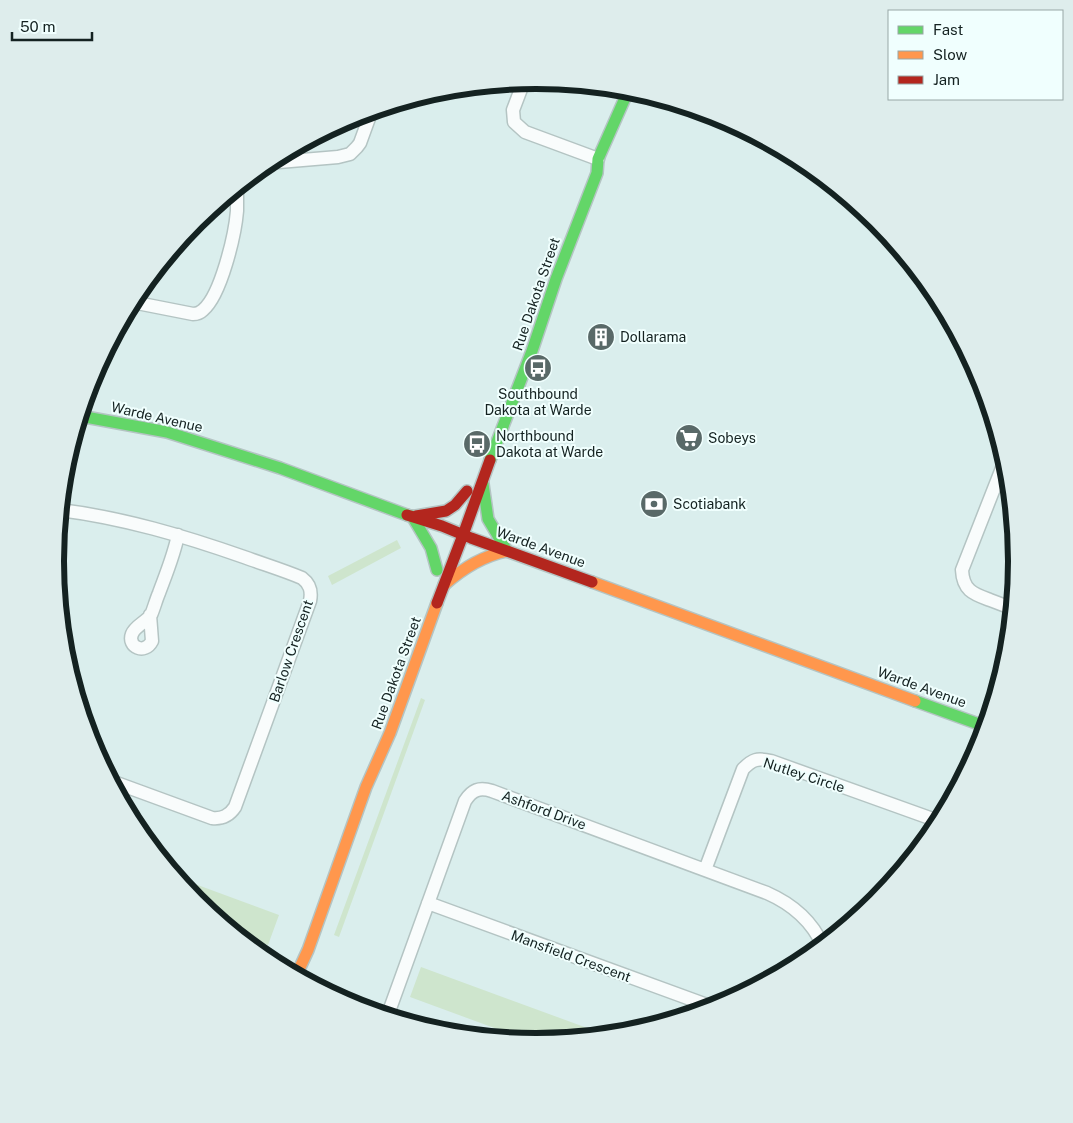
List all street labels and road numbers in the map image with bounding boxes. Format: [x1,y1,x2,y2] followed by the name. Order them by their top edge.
[509,235,563,353] street label: Rue Dakota Street
[110,399,204,435] street label: Warde Avenue
[494,523,588,571] street label: Warde Avenue
[266,598,316,704] street label: Barlow Crescent
[368,614,424,732] street label: Rue Dakota Street
[875,663,969,711] street label: Warde Avenue
[761,754,847,796] street label: Nutley Circle
[500,787,588,833] street label: Ashford Drive
[509,927,633,985] street label: Mansfield Crescent

